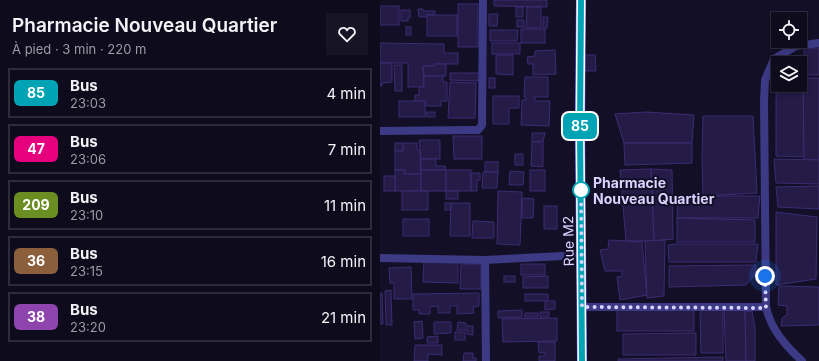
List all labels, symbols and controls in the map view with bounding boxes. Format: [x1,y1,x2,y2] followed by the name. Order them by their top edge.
[771,12,807,92] map controls
[771,12,807,48] button: locate
[326,13,368,55] button: heart
[12,14,277,37] text: Pharmacie Nouveau Quartier
[12,41,146,57] text: À pied · 3 min · 220 m
[771,56,807,92] button: layers
[70,76,98,95] text: Bus
[27,84,45,101] text: 85
[326,84,366,103] text: 4 min
[70,95,106,111] text: 23:03
[562,113,598,139] line badge: 85
[571,117,589,134] text: 85
[70,132,98,151] text: Bus
[27,140,45,157] text: 47
[328,140,366,159] text: 7 min
[70,151,106,167] text: 23:06
[593,174,715,207] place label: Pharmacie Nouveau Quartier
[572,181,590,199] marker: Pharmacie Nouveau Quartier
[70,188,98,207] text: Bus
[22,196,50,213] text: 209
[324,196,366,215] text: 11 min
[70,207,103,223] text: 23:10
[559,216,577,266] street label: Rue M2
[70,244,98,263] text: Bus
[27,252,45,269] text: 36
[321,252,366,271] text: 16 min
[70,263,103,279] text: 23:15
[755,266,775,286] your location
[70,300,98,319] text: Bus
[27,308,45,325] text: 38
[321,308,366,327] text: 21 min
[70,319,106,335] text: 23:20

